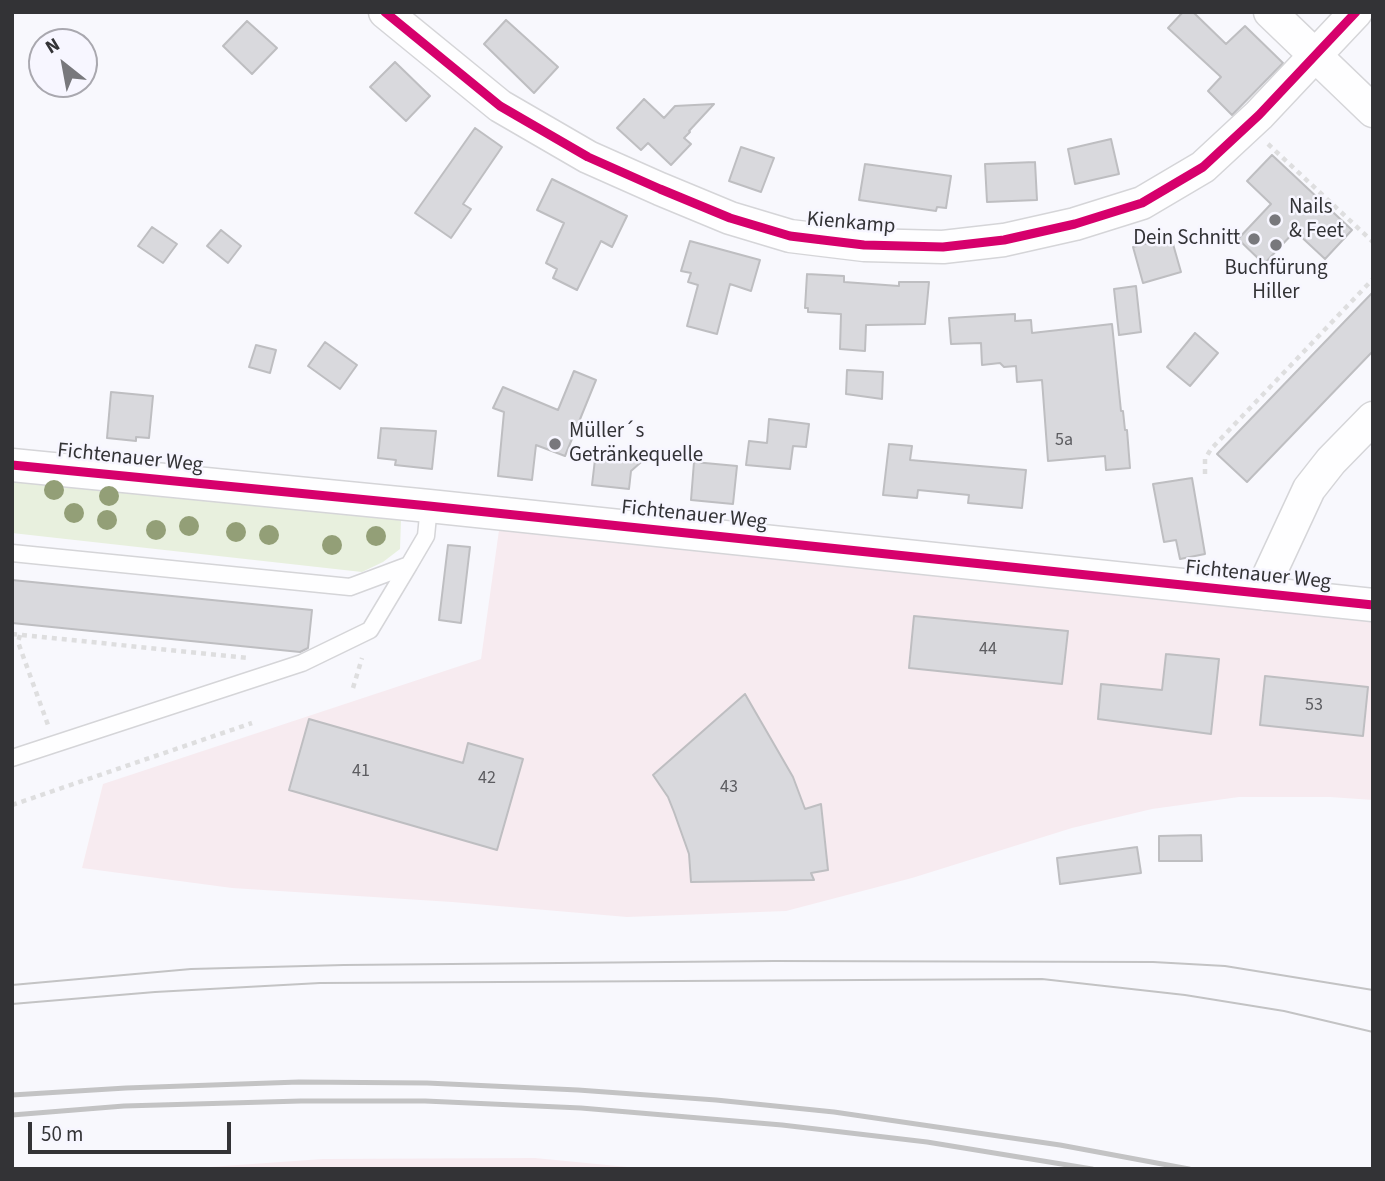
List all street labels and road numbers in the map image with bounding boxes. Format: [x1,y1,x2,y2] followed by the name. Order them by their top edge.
[806,208,896,240] street label: Kienkamp
[56,439,204,479] street label: Fichtenauer Weg
[620,496,768,536] street label: Fichtenauer Weg
[1184,556,1332,596] street label: Fichtenauer Weg

